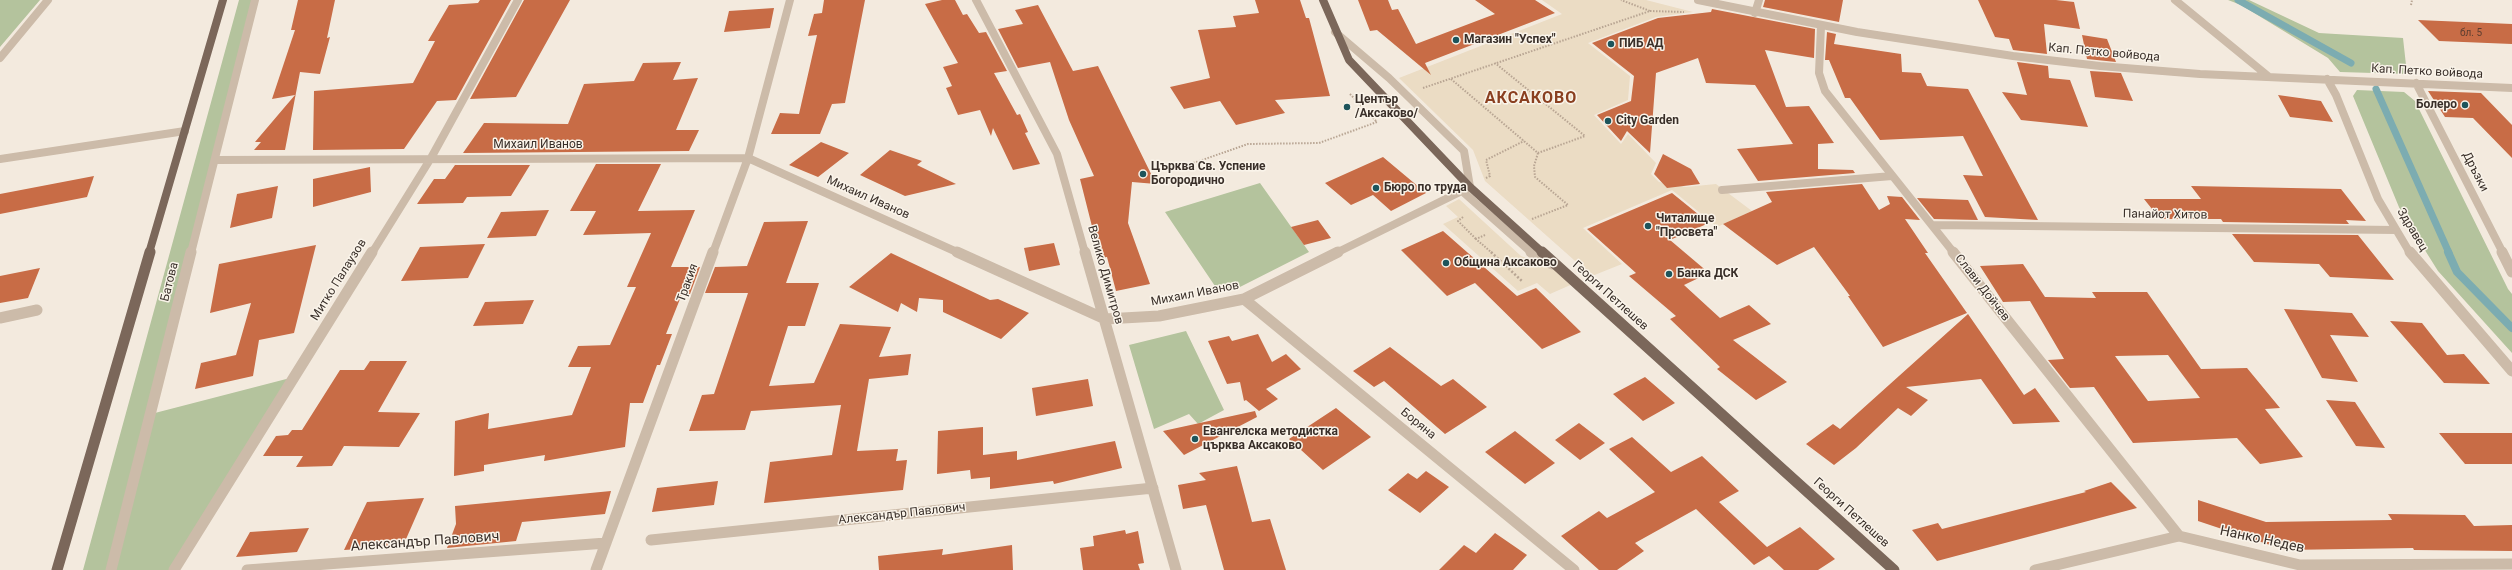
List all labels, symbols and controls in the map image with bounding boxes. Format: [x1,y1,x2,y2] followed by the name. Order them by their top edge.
[2460,27,2482,39] house number: бл. 5
[1464,33,1556,47] place label: Магазин "Успех"
[1451,35,1461,45] marker: Магазин "Успех"
[1619,37,1663,51] place label: ПИБ АД
[1606,39,1616,49] marker: ПИБ АД
[2048,41,2160,65] street label: Кап. Петко войвода
[2371,62,2483,82] street label: Кап. Петко войвода
[1485,89,1577,109] district label: АКСАКОВО
[1355,93,1418,121] place label: Център /Аксаково/
[2416,98,2457,112] place label: Болеро
[2460,100,2470,110] marker: Болеро
[1342,102,1352,112] marker: Център /Аксаково/
[1616,114,1679,128] place label: City Garden
[1603,116,1613,126] marker: City Garden
[493,138,583,152] street label: Михаил Иванов
[2459,150,2491,194] street label: Дръзки
[1151,160,1266,188] place label: Църква Св. Успение Богородично
[1138,169,1148,179] marker: Църква Св. Успение Богородично
[824,173,912,223] street label: Михаил Иванов
[1384,181,1467,195] place label: Бюро по труда
[1371,183,1381,193] marker: Бюро по труда
[2393,206,2431,254] street label: Здравец
[2123,207,2207,223] street label: Панайот Хитов
[1656,212,1717,240] place label: Читалище "Просвета"
[1643,221,1653,231] marker: Читалище "Просвета"
[1084,224,1126,326] street label: Велико Димитров
[308,237,370,323] street label: Митко Палаузов
[1952,252,2012,324] street label: Слави Дойчев
[1454,256,1557,270] place label: Община Аксаково
[1441,258,1451,268] marker: Община Аксаково
[1569,258,1651,334] street label: Георги Петлешев
[158,261,182,303] street label: Батова
[674,262,702,304] street label: Тракия
[1677,267,1738,281] place label: Банка ДСК
[1664,269,1674,279] marker: Банка ДСК
[1150,278,1240,310] street label: Михаил Иванов
[1397,405,1439,443] street label: Боряна
[1203,425,1338,453] place label: Евангелска методистка църква Аксаково
[1190,434,1200,444] marker: Евангелска методистка църква Аксаково
[1810,475,1892,551] street label: Георги Петлешев
[838,500,966,528] street label: Александър Павлович
[2218,523,2306,557] street label: Нанко Недев
[350,528,500,556] street label: Александър Павлович

